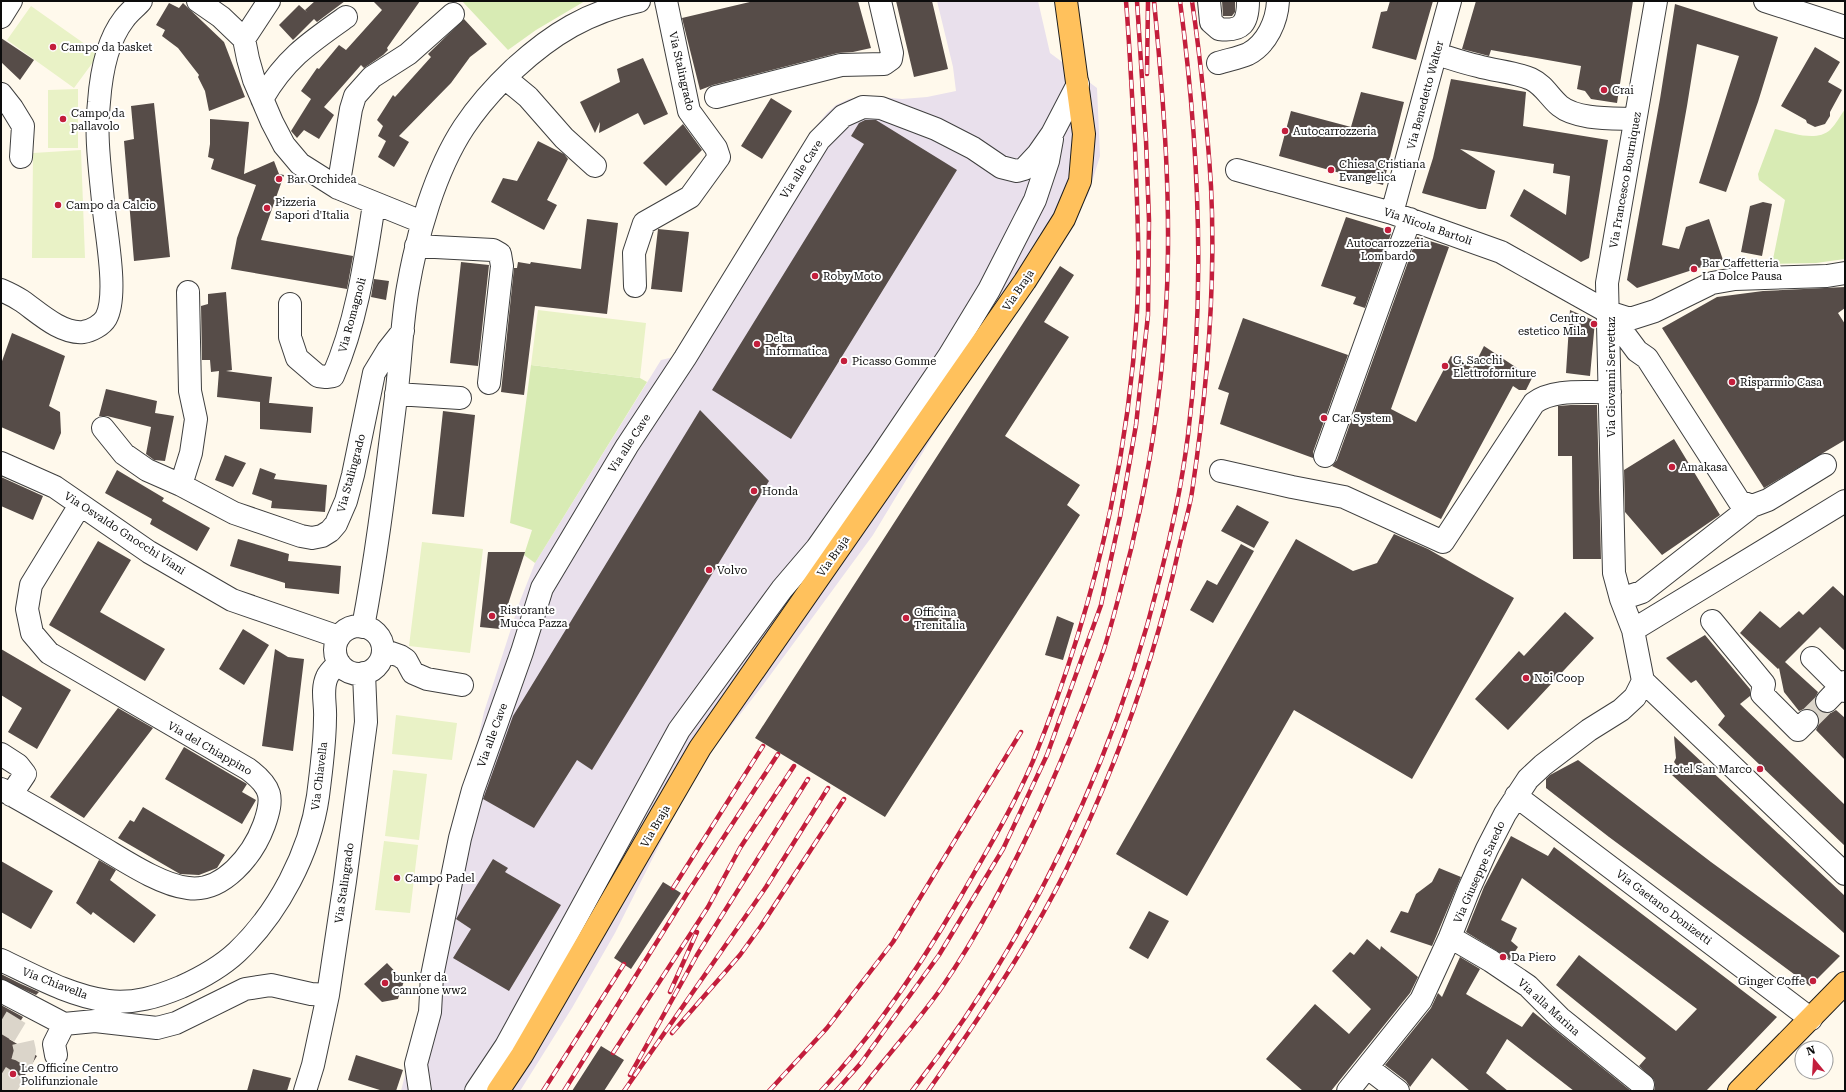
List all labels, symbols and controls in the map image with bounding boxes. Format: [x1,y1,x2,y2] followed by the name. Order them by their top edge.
[666,30,697,112] street label: Via Stalingrado
[1405,39,1446,151] street label: Via Benedetto Walter
[61,41,152,54] place label: Campo da basket
[48,42,58,52] marker: Campo da basket
[1612,84,1634,97] place label: Crai
[1599,85,1609,95] marker: Crai
[71,107,125,133] place label: Campo da pallavolo
[1607,111,1644,249] street label: Via Francesco Bourniquez
[58,114,68,124] marker: Campo da pallavolo
[1293,125,1376,138] place label: Autocarrozzeria
[1280,126,1290,136] marker: Autocarrozzeria
[778,138,825,201] street label: Via alle Cave
[1339,158,1425,184] place label: Chiesa Cristiana Evangelica
[1326,165,1336,175] marker: Chiesa Cristiana Evangelica
[287,173,357,186] place label: Bar Orchidea
[274,174,284,184] marker: Bar Orchidea
[275,196,349,222] place label: Pizzeria Sapori d'Italia
[66,199,156,212] place label: Campo da Calcio
[53,200,63,210] marker: Campo da Calcio
[262,203,272,213] marker: Pizzeria Sapori d'Italia
[1382,205,1474,248] street label: Via Nicola Bartoli
[1383,225,1393,235] marker: Autocarrozzeria Lombardo
[1346,237,1430,263] place label: Autocarrozzeria Lombardo
[1702,257,1782,283] place label: Bar Caffetteria La Dolce Pausa
[1689,264,1699,274] marker: Bar Caffetteria La Dolce Pausa
[1000,267,1037,313] street label: Via Braja
[823,270,882,283] place label: Roby Moto
[810,271,820,281] marker: Roby Moto
[336,276,369,354] street label: Via Romagnoli
[1518,312,1586,338] place label: Centro estetico Mila
[1605,317,1618,437] street label: Via Giovanni Servettaz
[1589,319,1599,329] marker: Centro estetico Mila
[765,332,827,358] place label: Delta Informatica
[752,339,762,349] marker: Delta Informatica
[1453,354,1536,380] place label: G. Sacchi Elettroforniture
[852,355,936,368] place label: Picasso Gomme
[839,356,849,366] marker: Picasso Gomme
[1440,361,1450,371] marker: G. Sacchi Elettroforniture
[1740,376,1822,389] place label: Risparmio Casa
[1727,377,1737,387] marker: Risparmio Casa
[606,412,653,475] street label: Via alle Cave
[1332,412,1392,425] place label: Car System
[1319,413,1329,423] marker: Car System
[335,432,368,514] street label: Via Stalingrado
[1680,461,1727,474] place label: Amakasa
[1667,462,1677,472] marker: Amakasa
[762,485,798,498] place label: Honda
[749,486,759,496] marker: Honda
[62,489,188,578] street label: Via Osvaldo Gnocchi Viani
[815,533,852,579] street label: Via Braja
[717,564,747,577] place label: Volvo
[704,565,714,575] marker: Volvo
[500,604,567,630] place label: Ristorante Mucca Pazza
[914,606,965,632] place label: Officina Trenitalia
[487,611,497,621] marker: Ristorante Mucca Pazza
[901,613,911,623] marker: Officina Trenitalia
[1534,672,1584,685] place label: Noi Coop
[1521,673,1531,683] marker: Noi Coop
[475,701,510,769] street label: Via alle Cave
[165,719,254,778] street label: Via del Chiappino
[309,741,330,811] street label: Via Chiavella
[1664,763,1752,776] place label: Hotel San Marco
[1755,764,1765,774] marker: Hotel San Marco
[638,803,673,850] street label: Via Braja
[1451,819,1508,925] street label: Via Giuseppe Saredo
[332,842,357,924] street label: Via Stalingrado
[1613,867,1714,948] street label: Via Gaetano Donizetti
[405,872,475,885] place label: Campo Padel
[392,873,402,883] marker: Campo Padel
[1511,951,1556,964] place label: Da Piero
[1498,952,1508,962] marker: Da Piero
[20,965,89,1002] street label: Via Chiavella
[393,971,467,997] place label: bunker da cannone ww2
[1738,975,1805,988] place label: Ginger Coffe
[1515,976,1582,1039] street label: Via alla Marina
[1808,976,1818,986] marker: Ginger Coffe
[380,978,390,988] marker: bunker da cannone ww2
[1794,1040,1834,1080] north arrow
[1805,1043,1818,1058] text: N
[21,1062,119,1088] place label: Le Officine Centro Polifunzionale
[8,1069,18,1079] marker: Le Officine Centro Polifunzionale

